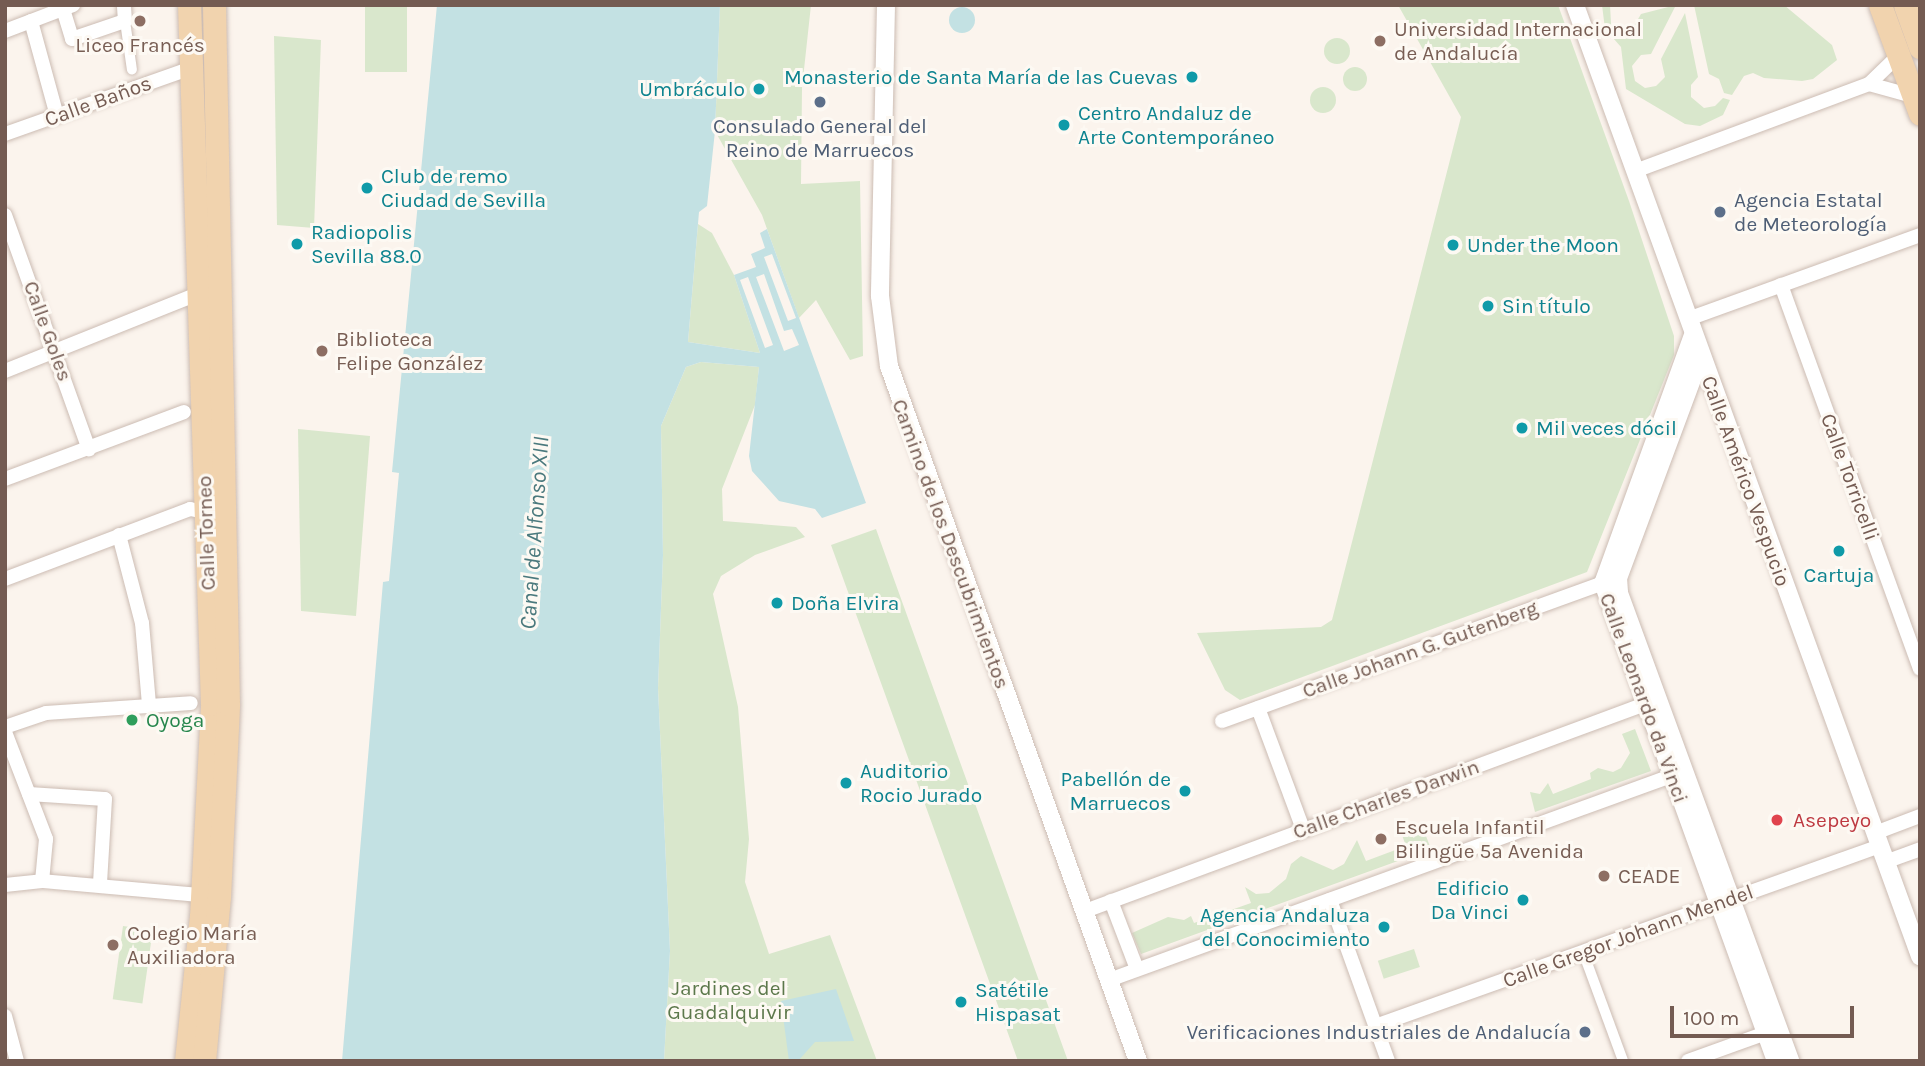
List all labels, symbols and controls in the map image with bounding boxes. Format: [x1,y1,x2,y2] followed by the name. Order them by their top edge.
[132,13,148,29] marker: Liceo Francés
[1394,16,1642,66] place label: Universidad Internacional de Andalucía
[75,32,205,58] place label: Liceo Francés
[1372,33,1388,49] marker: Universidad Internacional de Andalucía
[784,64,1178,90] place label: Monasterio de Santa María de las Cuevas
[1184,69,1200,85] marker: Monasterio de Santa María de las Cuevas
[41,70,155,132] street label: Calle Baños
[639,76,745,102] place label: Umbráculo
[751,81,767,97] marker: Umbráculo
[812,94,828,110] marker: Consulado General del Reino de Marruecos
[1078,100,1275,150] place label: Centro Andaluz de Arte Contemporáneo
[713,113,927,163] place label: Consulado General del Reino de Marruecos
[1056,117,1072,133] marker: Centro Andaluz de Arte Contemporáneo
[381,163,546,213] place label: Club de remo Ciudad de Sevilla
[359,180,375,196] marker: Club de remo Ciudad de Sevilla
[1734,187,1887,237] place label: Agencia Estatal de Meteorología
[1712,204,1728,220] marker: Agencia Estatal de Meteorología
[311,219,422,269] place label: Radiopolis Sevilla 88.0
[1467,232,1619,258] place label: Under the Moon
[289,236,305,252] marker: Radiopolis Sevilla 88.0
[1445,237,1461,253] marker: Under the Moon
[18,278,78,384] street label: Calle Goles
[1502,293,1591,319] place label: Sin título
[1480,298,1496,314] marker: Sin título
[336,326,483,376] place label: Biblioteca Felipe González
[314,343,330,359] marker: Biblioteca Felipe González
[1696,372,1796,590] street label: Calle Américo Vespucio
[887,396,1015,692] street label: Camino de los Descubrimientos
[1815,410,1885,544] street label: Calle Torricelli
[1536,415,1677,441] place label: Mil veces dócil
[1514,420,1530,436] marker: Mil veces dócil
[514,436,556,630] water label: Canal de Alfonso XIII
[191,475,221,591] street label: Calle Torneo
[1831,543,1847,559] marker: Cartuja
[1804,562,1874,588] place label: Cartuja
[791,590,899,616] place label: Doña Elvira
[1594,590,1694,806] street label: Calle Leonardo da Vinci
[769,595,785,611] marker: Doña Elvira
[1299,595,1541,703] street label: Calle Johann G. Gutenberg
[146,707,204,733] place label: Oyoga
[124,712,140,728] marker: Oyoga
[1289,754,1483,844] street label: Calle Charles Darwin
[860,758,982,808] place label: Auditorio Rocio Jurado
[1060,766,1171,816] place label: Pabellón de Marruecos
[838,775,854,791] marker: Auditorio Rocio Jurado
[1177,783,1193,799] marker: Pabellón de Marruecos
[1793,807,1871,833] place label: Asepeyo
[1767,810,1787,830] marker: Asepeyo
[1395,814,1584,864] place label: Escuela Infantil Bilingüe 5ª Avenida
[1373,831,1389,847] marker: Escuela Infantil Bilingüe 5ª Avenida
[1618,863,1680,889] place label: CEADE
[1596,868,1612,884] marker: CEADE
[1431,875,1509,925] place label: Edificio Da Vinci
[1499,879,1757,993] street label: Calle Gregor Johann Mendel
[1515,892,1531,908] marker: Edificio Da Vinci
[1200,902,1370,952] place label: Agencia Andaluza del Conocimiento
[1376,919,1392,935] marker: Agencia Andaluza del Conocimiento
[127,920,257,970] place label: Colegio María Auxiliadora
[105,937,121,953] marker: Colegio María Auxiliadora
[667,975,791,1025] park label: Jardines del Guadalquivir
[975,977,1061,1027] place label: Satétile Hispasat
[1673,992,1857,1036] scale bar
[953,994,969,1010] marker: Satétile Hispasat
[1683,1006,1740,1030] text: 100 m
[1186,1019,1571,1045] place label: Verificaciones Industriales de Andalucía
[1577,1024,1593,1040] marker: Verificaciones Industriales de Andalucía

